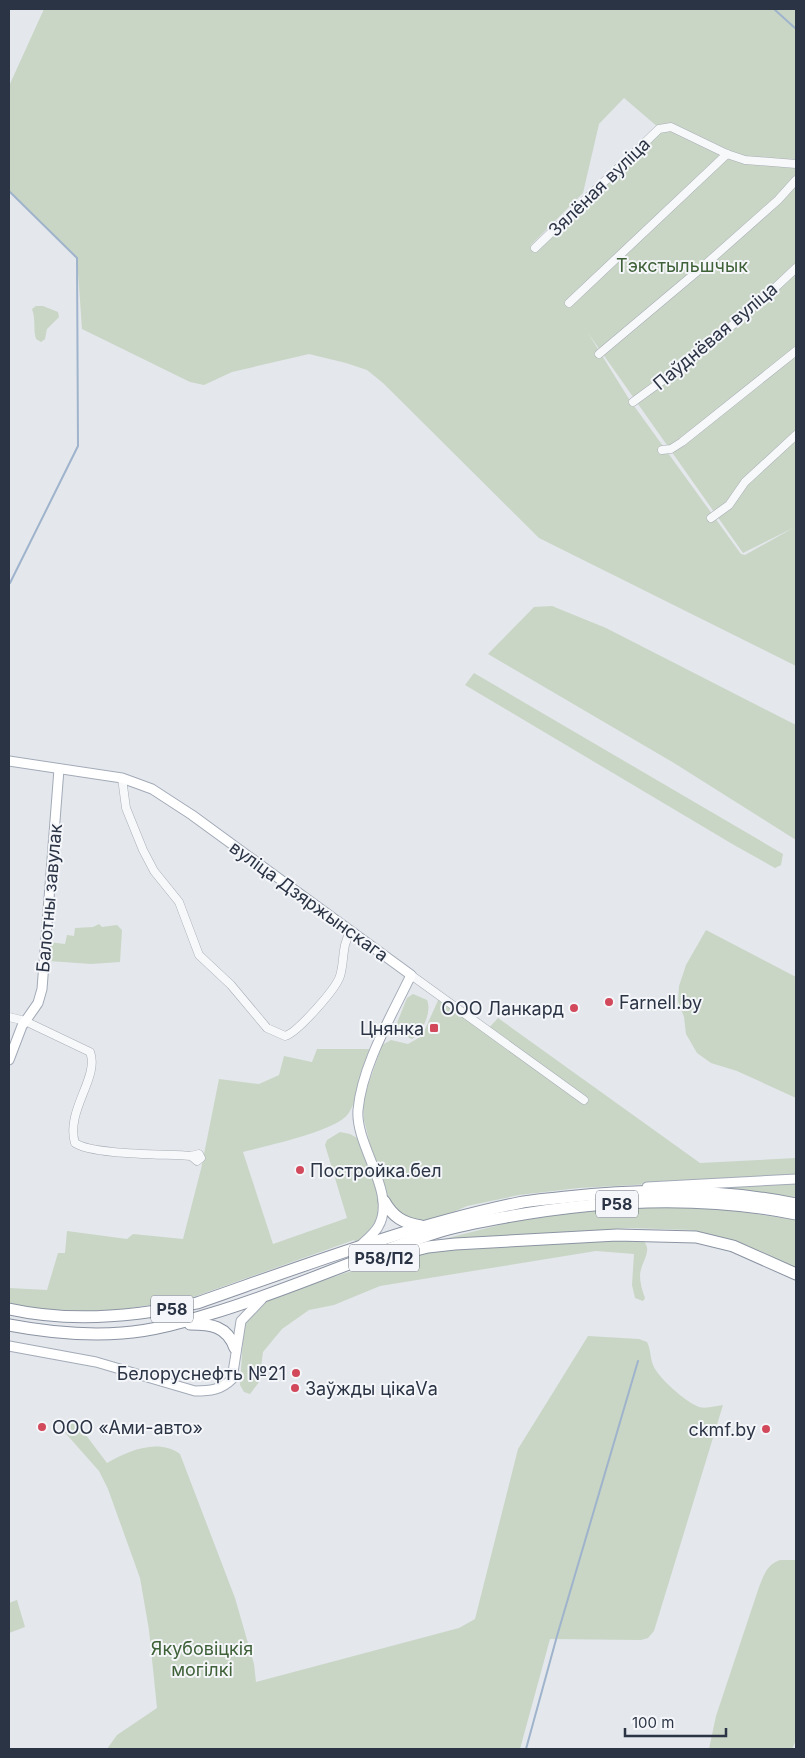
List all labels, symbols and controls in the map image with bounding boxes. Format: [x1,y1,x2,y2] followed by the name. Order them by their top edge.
[544,133,654,241] street label: Зялёная вуліца
[616,255,748,276] park label: Тэкстыльшчык
[649,278,781,394] street label: Паўднёвая вуліца
[32,823,66,973] street label: Балотны завулак
[226,836,392,966] street label: вуліца Дзяржынскага
[619,992,702,1013] place label: Farnell.by
[603,996,615,1008] marker: Farnell.by
[441,998,564,1019] place label: ООО Ланкард
[568,1002,580,1014] marker: ООО Ланкард
[360,1018,424,1039] place label: Цнянка
[428,1022,440,1034] marker: Цнянка
[310,1160,442,1181] place label: Постройка.бел
[294,1164,306,1176] marker: Постройка.бел
[596,1190,638,1218] road number: Р58
[349,1244,419,1272] road number: Р58/П2
[151,1296,193,1322] road number: Р58
[117,1363,286,1384] place label: Белоруснефть №21
[290,1367,302,1379] marker: Белоруснефть №21
[305,1378,438,1399] place label: Заўжды цікаVа
[289,1382,301,1394] marker: Заўжды цікаVа
[52,1417,203,1438] place label: ООО «Ами-авто»
[688,1419,756,1440] place label: ckmf.by
[36,1421,48,1433] marker: ООО «Ами-авто»
[760,1423,772,1435] marker: ckmf.by
[151,1638,253,1680] park label: Якубовіцкія могілкі
[625,1706,726,1738] scale bar
[632,1713,674,1732] text: 100 m

